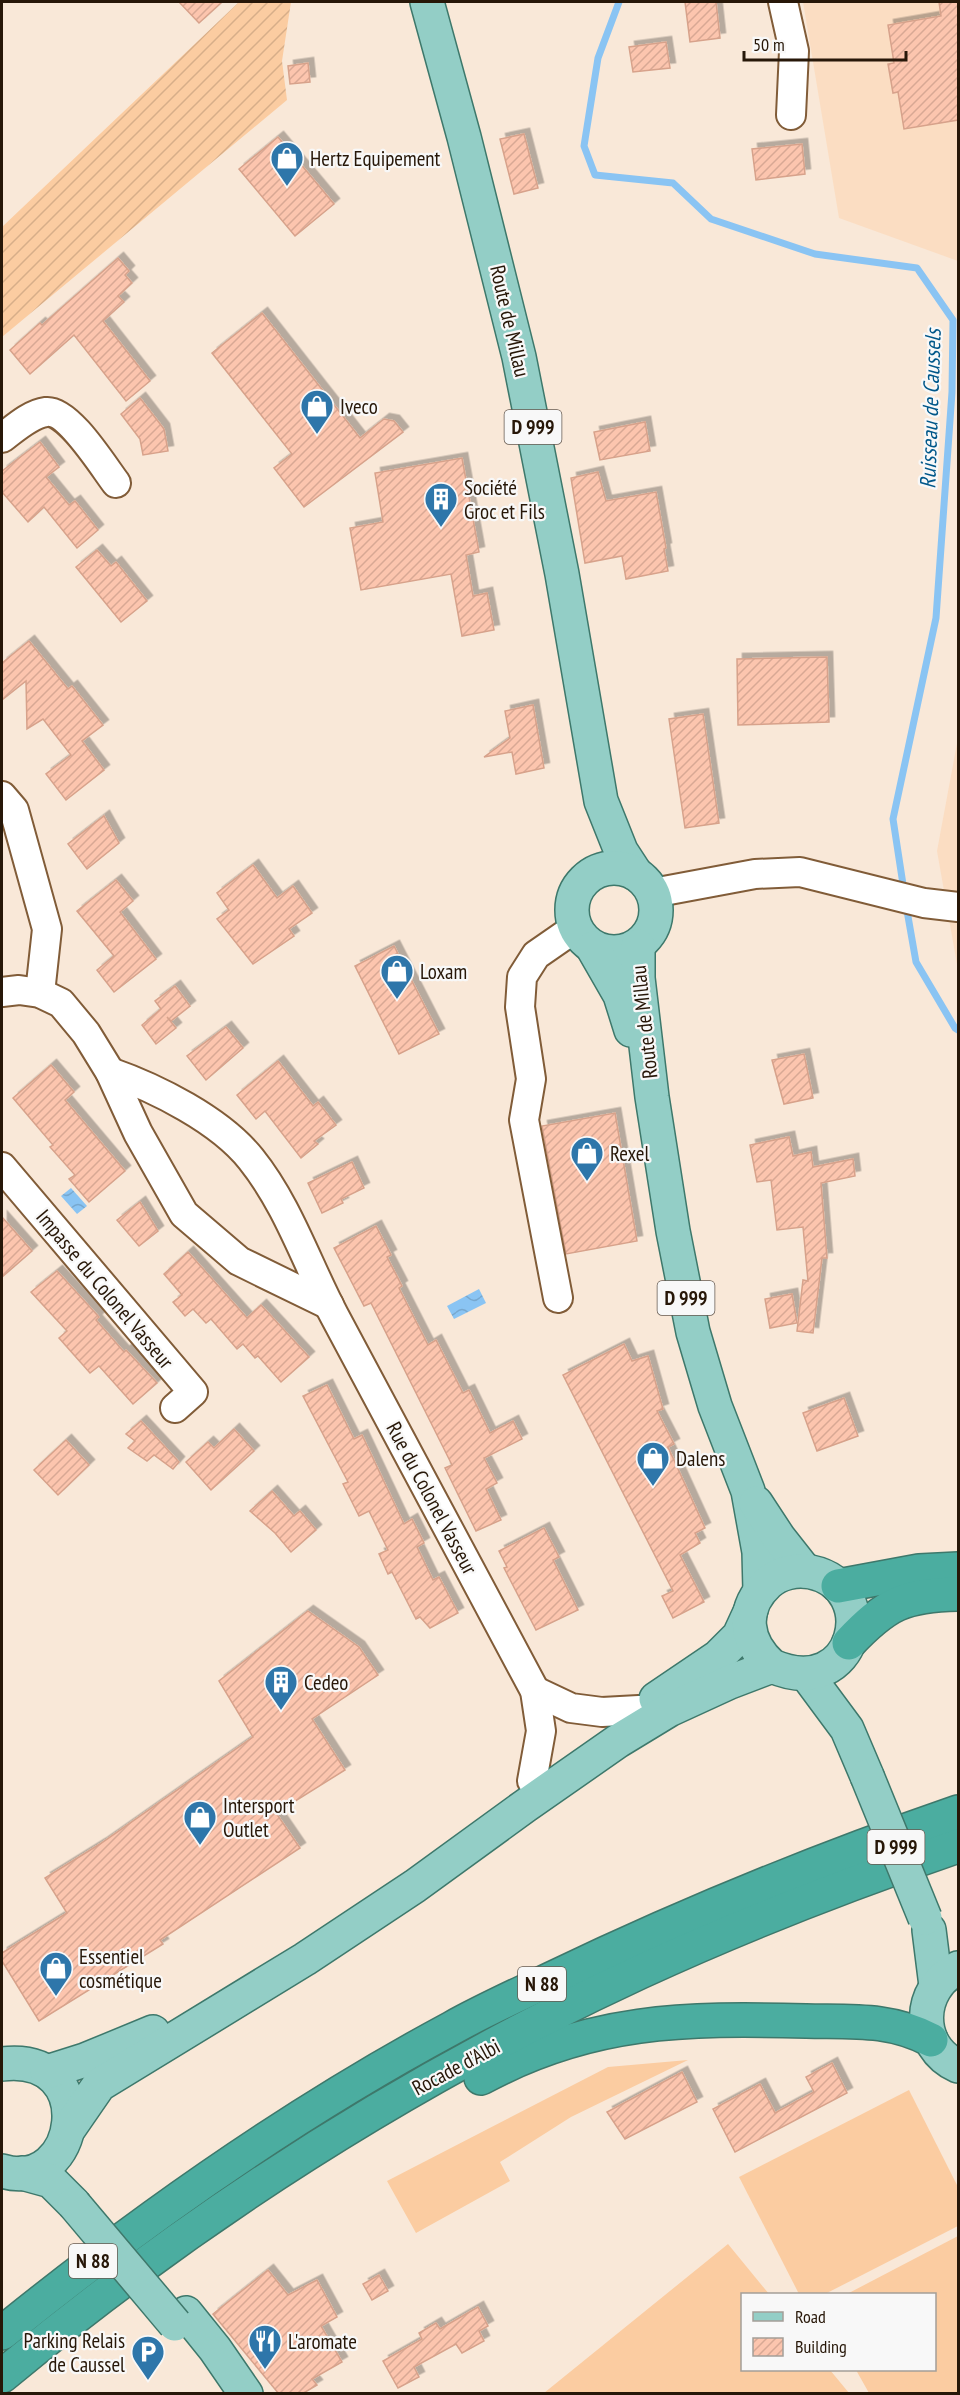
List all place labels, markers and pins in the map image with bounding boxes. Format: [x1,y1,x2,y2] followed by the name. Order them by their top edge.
[269,140,305,187] shop icon: Hertz Equipement
[310,145,441,172] place label: Hertz Equipement
[299,388,335,435] shop icon: Iveco
[340,393,378,420] place label: Iveco
[464,474,545,525] place label: Société Groc et Fils
[423,481,459,528] building icon: Société Groc et Fils
[379,953,415,1000] shop icon: Loxam
[420,958,467,985] place label: Loxam
[569,1135,605,1182] shop icon: Rexel
[610,1140,649,1167] place label: Rexel
[635,1440,671,1487] shop icon: Dalens
[676,1445,725,1472] place label: Dalens
[263,1664,299,1711] building icon: Cedeo
[304,1669,348,1696] place label: Cedeo
[223,1792,295,1843] place label: Intersport Outlet
[182,1799,218,1846] shop icon: Intersport Outlet
[79,1943,162,1994] place label: Essentiel cosmétique
[38,1950,74,1997] shop icon: Essentiel cosmétique
[247,2323,283,2370] restaurant icon: L'aromate
[24,2327,125,2378] place label: Parking Relais de Caussel
[288,2328,357,2355] place label: L'aromate
[130,2334,166,2381] parking icon: Parking Relais de Caussel

